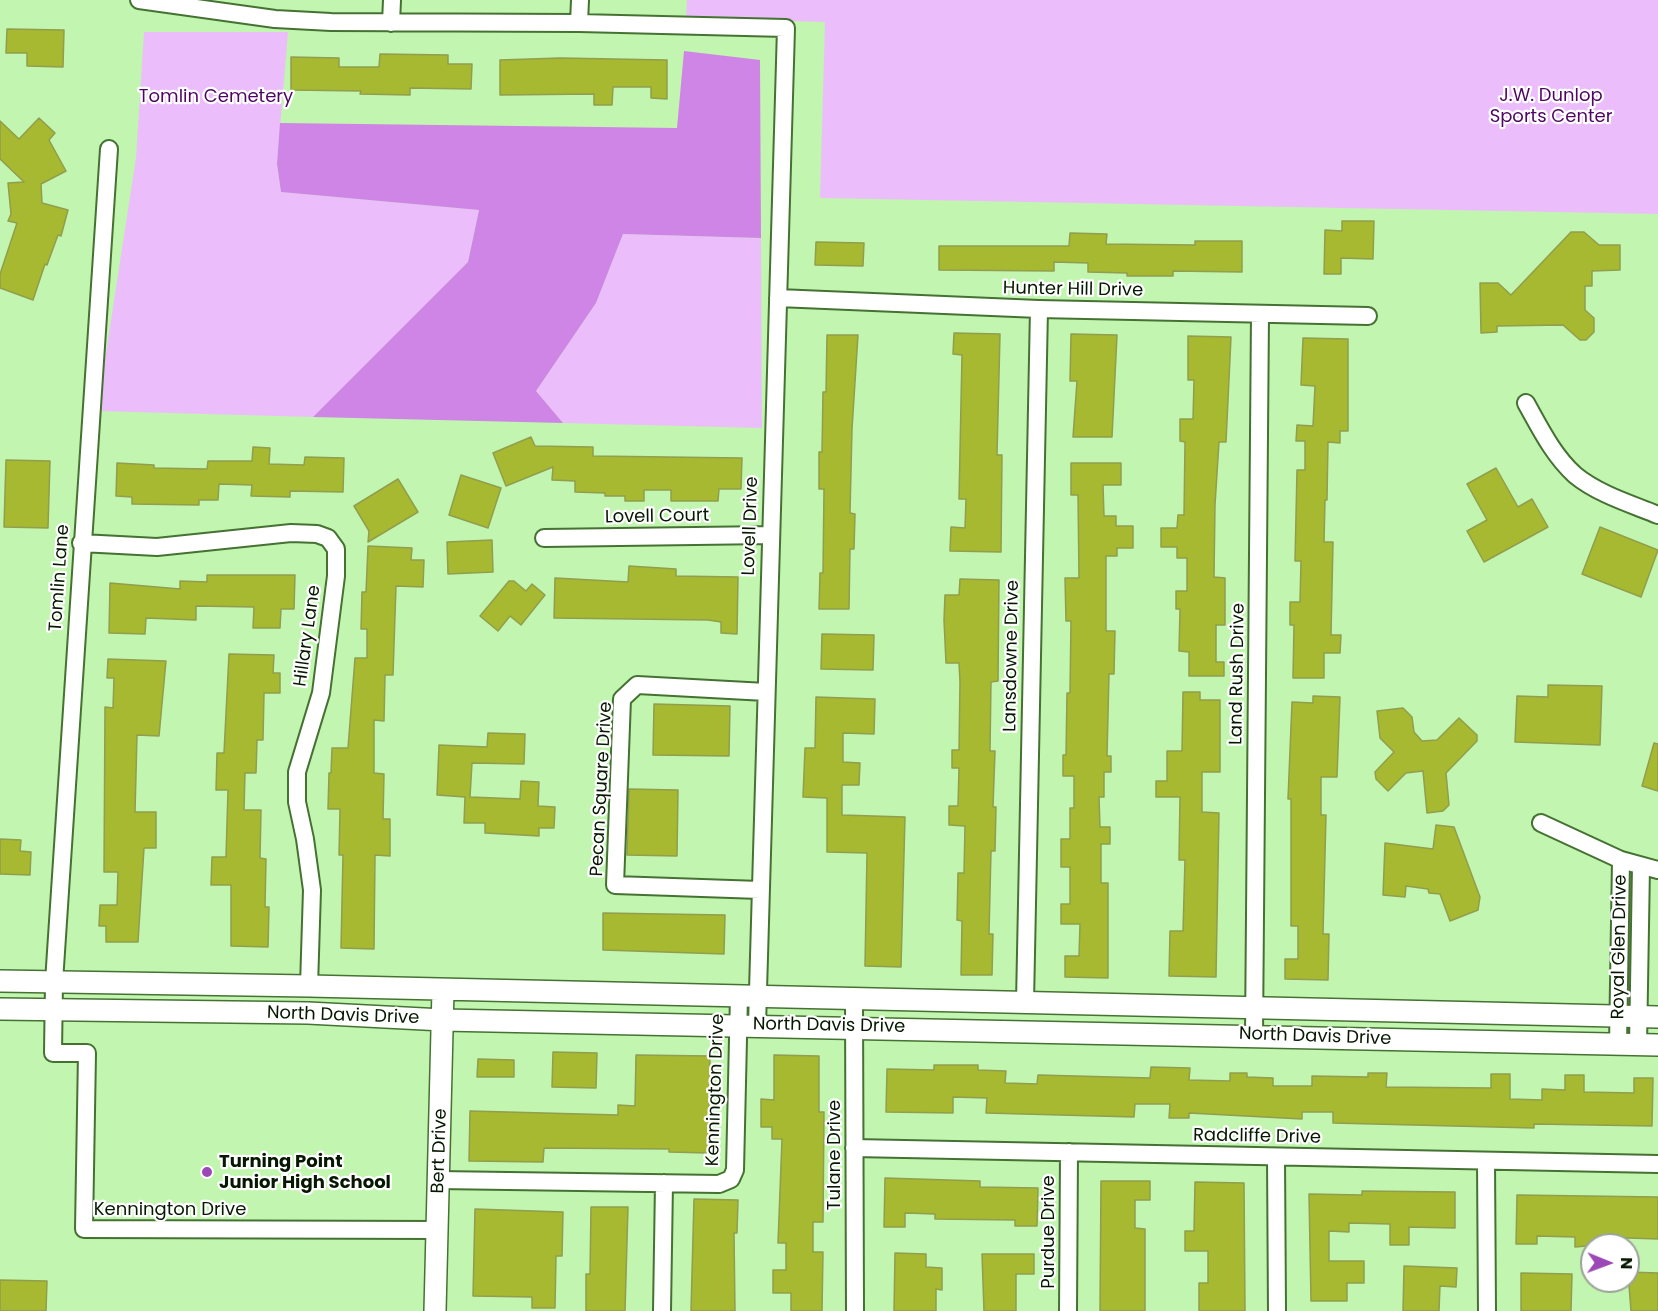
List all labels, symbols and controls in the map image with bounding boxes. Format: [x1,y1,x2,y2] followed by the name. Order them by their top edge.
[1490,85,1612,128] park label: J.W. Dunlop Sports Center
[139,86,293,108] park label: Tomlin Cemetery
[1003,278,1143,302] street label: Hunter Hill Drive
[738,476,764,576] street label: Lovell Drive
[605,505,709,529] street label: Lovell Court
[45,524,75,632] street label: Tomlin Lane
[1000,580,1024,732] street label: Lansdowne Drive
[290,584,326,688] street label: Hillary Lane
[1226,603,1250,745] street label: Land Rush Drive
[587,701,617,877] street label: Pecan Square Drive
[1608,874,1632,1020] street label: Royal Glen Drive
[266,1003,420,1029] street label: North Davis Drive
[703,1013,729,1167] street label: Kennington Drive
[753,1014,905,1038] street label: North Davis Drive
[1238,1024,1392,1050] street label: North Davis Drive
[824,1100,846,1210] street label: Tulane Drive
[428,1108,452,1194] street label: Bert Drive
[1193,1125,1321,1149] street label: Radcliffe Drive
[219,1151,391,1194] place label: Turning Point Junior High School
[200,1165,214,1179] marker: Turning Point Junior High School
[1038,1175,1060,1289] street label: Purdue Drive
[94,1199,246,1221] street label: Kennington Drive
[1580,1233,1640,1293] north arrow
[1615,1257,1638,1270] text: N

